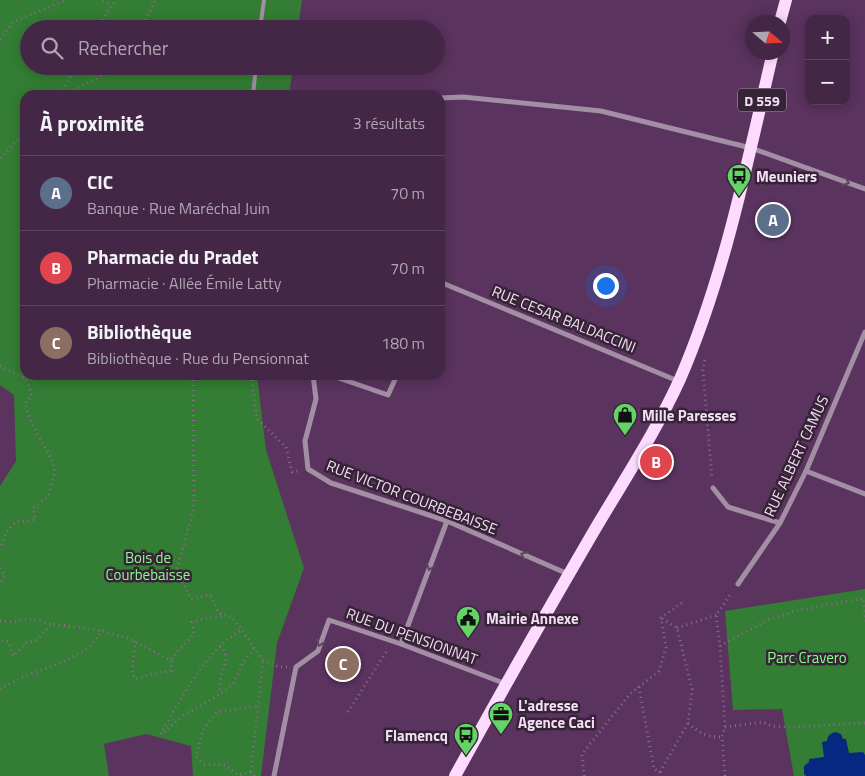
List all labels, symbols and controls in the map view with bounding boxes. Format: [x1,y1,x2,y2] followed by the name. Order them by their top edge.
[745,15,790,60] north arrow
[805,15,850,105] map controls
[805,15,850,60] button: +
[20,20,445,75] search box
[78,33,168,62] text: Rechercher
[38,34,66,62] icon: search
[805,60,850,105] button: −
[738,88,786,112] road number: D 559
[40,107,144,139] text: À proximité
[353,111,425,135] text: 3 résultats
[726,163,752,197] bus stop icon: Meuniers
[756,165,817,188] place label: Meuniers
[87,167,113,196] text: CIC
[841,176,850,186] one-way arrow
[51,181,61,205] text: A
[390,181,425,205] text: 70 m
[87,196,270,220] text: Banque · Rue Maréchal Juin
[757,201,789,239] pin: A
[87,242,259,271] text: Pharmacie du Pradet
[51,256,61,280] text: B
[390,256,425,280] text: 70 m
[87,271,281,295] text: Pharmacie · Allée Émile Latty
[593,273,619,299] your location
[489,280,639,358] street label: RUE CESAR BALDACCINI
[87,317,192,346] text: Bibliothèque
[52,331,60,355] text: C
[381,331,425,355] text: 180 m
[87,346,309,370] text: Bibliothèque · Rue du Pensionnat
[758,391,834,521] street label: RUE ALBERT CAMUS
[612,402,638,436] shop icon: Mille Paresses
[642,404,736,427] place label: Mille Paresses
[640,443,672,481] pin: B
[323,454,501,540] street label: RUE VICTOR COURBEBAISSE
[106,546,190,586] park label: Bois de Courbebaisse
[520,550,529,561] one-way arrow
[426,562,436,571] one-way arrow
[343,601,481,671] street label: RUE DU PENSIONNAT
[455,605,481,639] public building icon: Mairie Annexe
[486,607,579,630] place label: Mairie Annexe
[316,638,326,647] one-way arrow
[327,645,359,683] pin: C
[767,646,847,669] park label: Parc Cravero
[518,694,595,734] place label: L'adresse Agence Caci
[488,701,514,735] office icon: L'adresse Agence Caci
[453,722,479,756] bus stop icon: Flamencq
[385,724,448,747] place label: Flamencq

